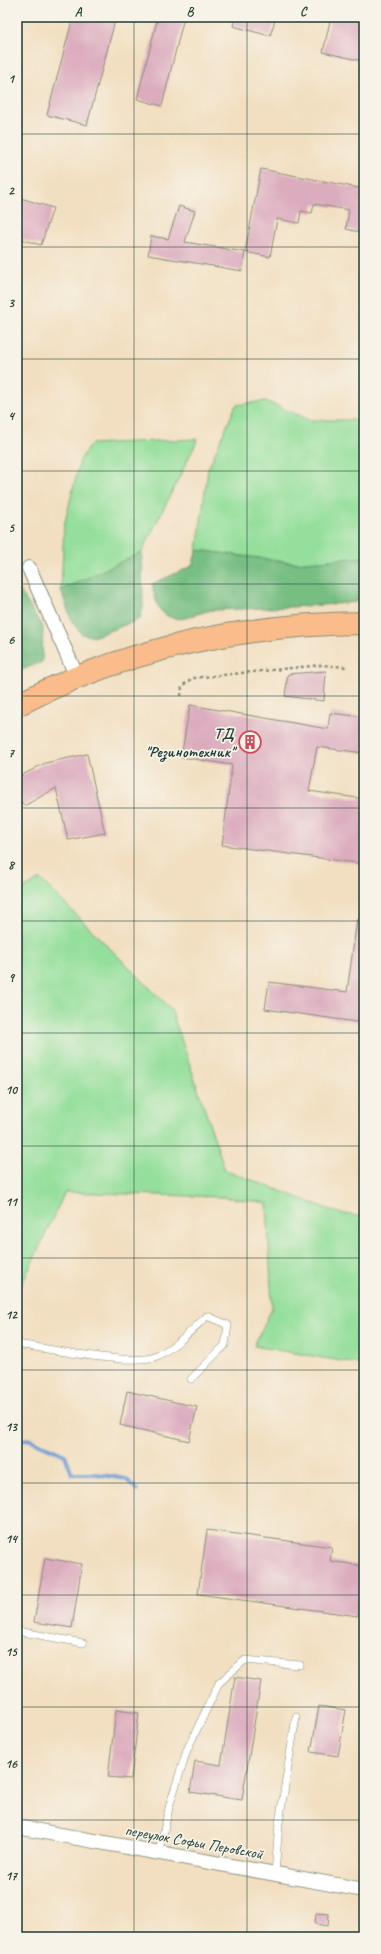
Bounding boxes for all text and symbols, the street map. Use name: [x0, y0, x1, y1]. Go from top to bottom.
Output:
text: A: [75, 4, 83, 20]
text: B: [187, 4, 195, 20]
text: C: [300, 4, 308, 20]
text: 1: [8, 71, 16, 87]
text: 2: [8, 183, 15, 199]
text: 3: [8, 295, 15, 311]
text: 4: [8, 408, 16, 424]
text: 5: [8, 520, 15, 536]
text: 6: [8, 632, 15, 648]
place label: ТД "Резинотехник": [145, 724, 238, 762]
building icon: ТД "Резинотехник": [237, 729, 263, 755]
text: 7: [8, 745, 15, 761]
text: 8: [8, 857, 16, 873]
text: 9: [8, 970, 15, 986]
text: 10: [5, 1082, 18, 1098]
text: 11: [5, 1194, 19, 1210]
text: 12: [5, 1307, 18, 1323]
text: 13: [5, 1419, 18, 1435]
text: 14: [5, 1531, 19, 1547]
text: 15: [5, 1644, 18, 1660]
text: 16: [5, 1756, 18, 1772]
street label: переулок Софьи Перовской: [123, 1820, 266, 1864]
text: 17: [5, 1868, 18, 1884]

